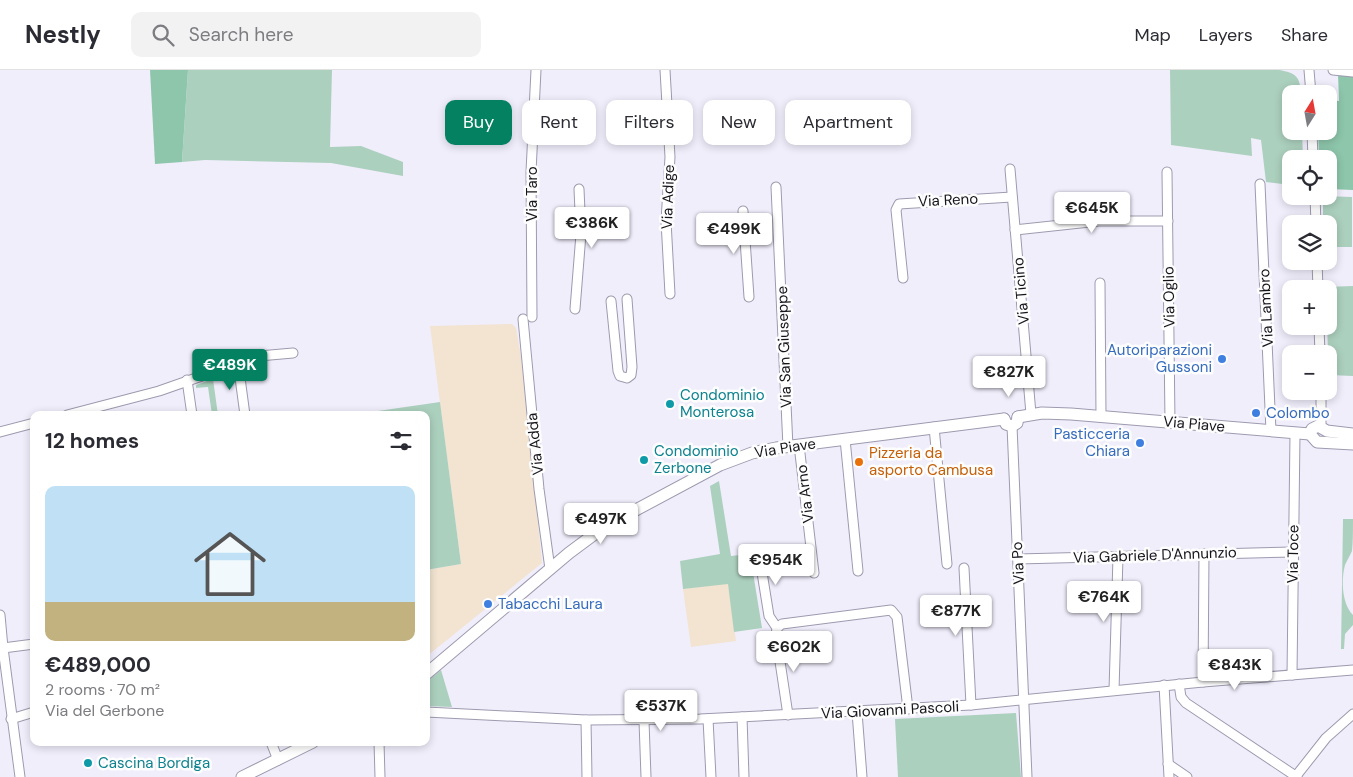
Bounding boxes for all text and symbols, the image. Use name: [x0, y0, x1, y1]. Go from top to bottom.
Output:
search box: [131, 12, 481, 57]
text: Nestly: [25, 19, 101, 50]
icon: search: [149, 21, 177, 49]
text: Search here: [189, 22, 294, 47]
text: Map: [1135, 23, 1171, 47]
text: Layers: [1199, 23, 1253, 47]
text: Share: [1281, 23, 1328, 47]
north arrow: [1282, 85, 1338, 140]
map controls: [1282, 85, 1337, 400]
chip: Buy: [445, 100, 512, 145]
chip: Rent: [522, 100, 596, 145]
chip: Filters: [606, 100, 693, 145]
chip: New: [703, 100, 775, 145]
chip: Apartment: [785, 100, 911, 145]
button: locate: [1282, 150, 1337, 205]
street label: Via Adige: [657, 164, 679, 230]
street label: Via Taro: [522, 166, 542, 222]
street label: Via Reno: [917, 188, 979, 212]
pin: €645K: [1057, 191, 1127, 234]
text: €645K: [1065, 197, 1119, 218]
pin: €386K: [557, 206, 627, 249]
text: €386K: [565, 212, 619, 233]
pin: €499K: [699, 212, 769, 255]
button: layers: [1282, 215, 1337, 270]
text: €499K: [707, 218, 761, 239]
street label: Via Ticino: [1008, 256, 1034, 325]
street label: Via Oglio: [1158, 266, 1180, 328]
street label: Via Lambro: [1254, 268, 1278, 348]
button: +: [1282, 280, 1337, 335]
street label: Via San Giuseppe: [772, 286, 796, 408]
place label: Autoriparazioni Gussoni: [1107, 340, 1212, 377]
button: −: [1282, 345, 1337, 400]
pin: €489K: [195, 348, 265, 391]
marker: Autoriparazioni Gussoni: [1216, 353, 1228, 365]
text: €489K: [203, 354, 257, 375]
pin: €827K: [974, 356, 1044, 398]
text: €827K: [984, 361, 1034, 382]
place label: Condominio Monterosa: [680, 385, 765, 422]
marker: Condominio Monterosa: [664, 398, 676, 410]
place label: Colombo: [1266, 403, 1330, 423]
marker: Colombo: [1250, 407, 1262, 419]
street label: Via Piave: [1162, 411, 1226, 437]
street label: Via Adda: [522, 412, 548, 476]
place label: Pasticceria Chiara: [1054, 424, 1130, 461]
text: 12 homes: [45, 427, 139, 455]
icon: filters: [387, 427, 415, 455]
street label: Via Piave: [753, 433, 817, 463]
marker: Pasticceria Chiara: [1134, 437, 1146, 449]
place label: Condominio Zerbone: [654, 441, 739, 478]
place label: Pizzeria da asporto Cambusa: [869, 443, 993, 480]
marker: Condominio Zerbone: [638, 454, 650, 466]
marker: Pizzeria da asporto Cambusa: [853, 456, 865, 468]
street label: Via Arno: [791, 464, 819, 524]
pin: €497K: [566, 502, 636, 545]
text: €497K: [575, 508, 627, 529]
icon: home: [185, 519, 275, 609]
street label: Via Toce: [1282, 524, 1304, 584]
street label: Via Po: [1007, 541, 1029, 585]
street label: Via Gabriele D'Annunzio: [1073, 542, 1237, 568]
pin: €954K: [741, 544, 811, 586]
text: €954K: [749, 549, 803, 570]
pin: €764K: [1069, 580, 1139, 623]
text: €764K: [1078, 586, 1130, 607]
place label: Tabacchi Laura: [498, 594, 603, 614]
pin: €877K: [921, 594, 991, 637]
marker: Tabacchi Laura: [482, 598, 494, 610]
text: €877K: [931, 600, 981, 621]
pin: €602K: [759, 630, 829, 673]
text: €602K: [767, 636, 821, 657]
pin: €843K: [1200, 648, 1270, 691]
text: €489,000: [45, 651, 151, 679]
text: €843K: [1208, 654, 1262, 675]
text: 2 rooms · 70 m²: [45, 679, 160, 700]
pin: €537K: [626, 690, 696, 732]
text: €537K: [635, 695, 687, 716]
street label: Via Giovanni Pascoli: [820, 696, 960, 724]
text: Via del Gerbone: [45, 700, 164, 721]
place label: Cascina Bordiga: [98, 753, 210, 773]
marker: Cascina Bordiga: [82, 757, 94, 769]

